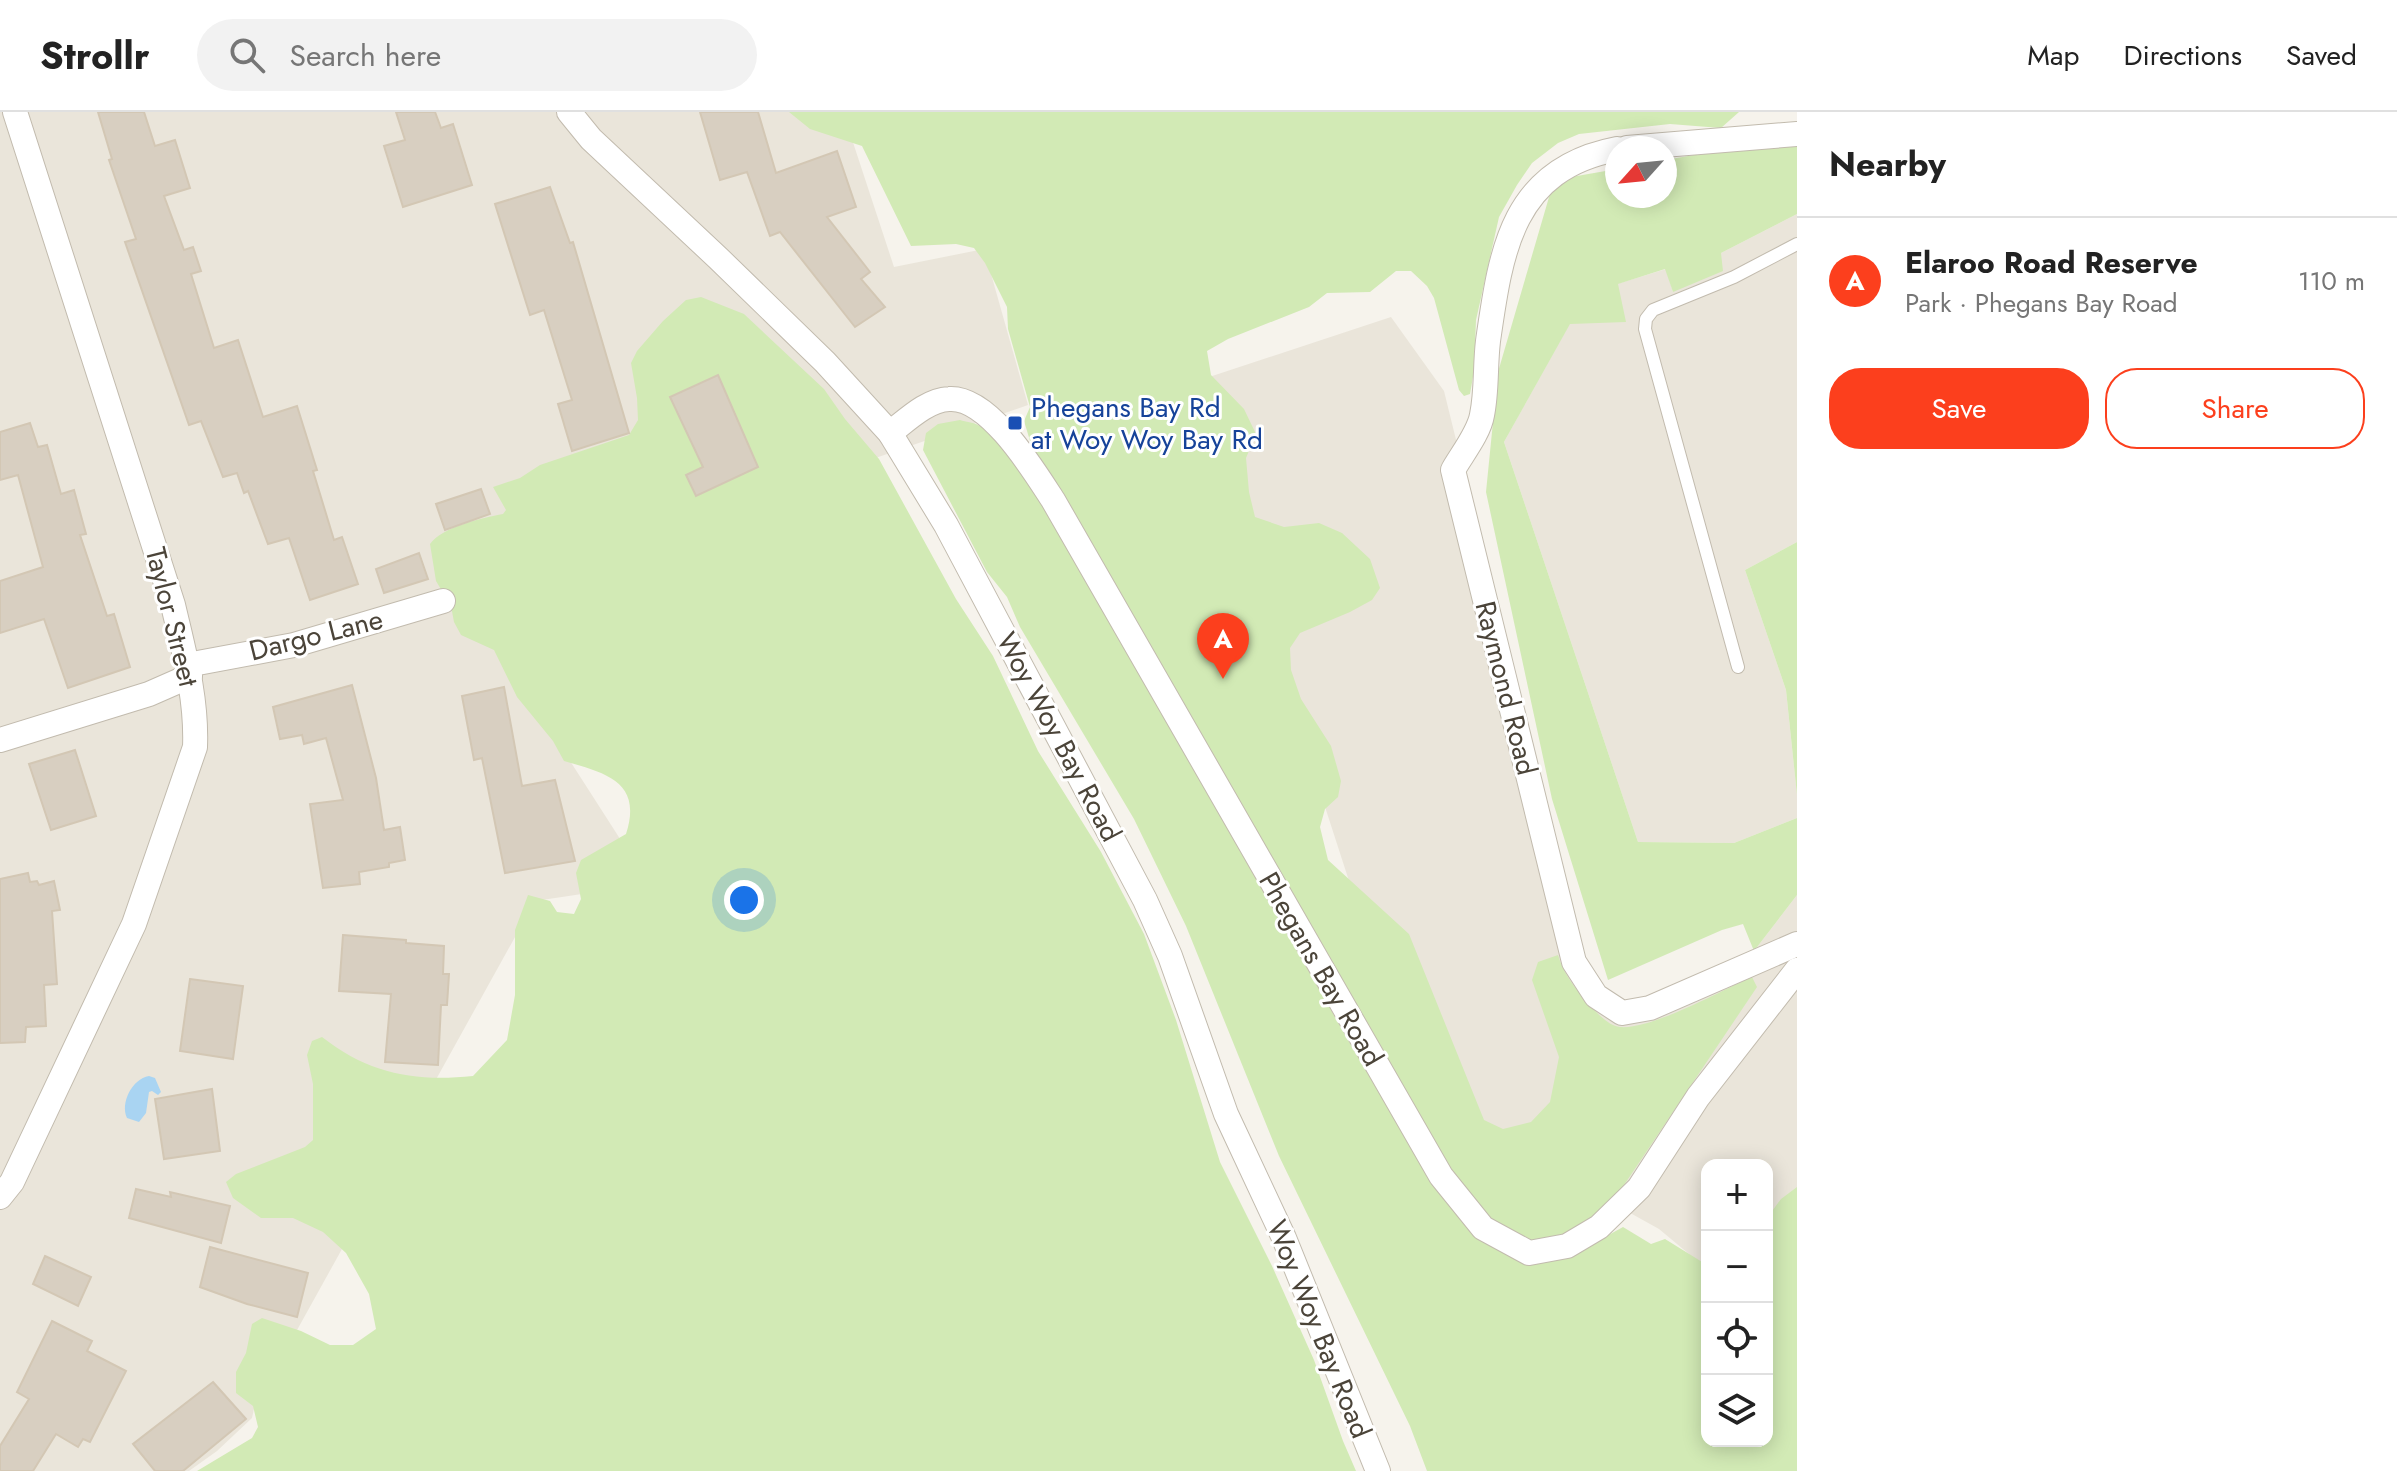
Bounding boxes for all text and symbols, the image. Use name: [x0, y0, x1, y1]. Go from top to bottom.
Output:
search box: [197, 19, 757, 91]
text: Strollr: [40, 28, 149, 83]
icon: search: [225, 33, 269, 77]
text: Search here: [289, 34, 441, 77]
text: Map: [2027, 35, 2079, 76]
text: Directions: [2123, 35, 2242, 76]
text: Saved: [2286, 35, 2357, 76]
north arrow: [1605, 136, 1677, 208]
text: Nearby: [1829, 140, 1946, 189]
text: Elaroo Road Reserve: [1905, 241, 2198, 284]
text: A: [1845, 262, 1865, 300]
text: 110 m: [2298, 262, 2365, 300]
text: Park · Phegans Bay Road: [1905, 284, 2177, 322]
button: Save: [1829, 368, 2089, 449]
button: Share: [2105, 368, 2365, 449]
place label: Phegans Bay Rd at Woy Woy Bay Rd: [1031, 387, 1263, 460]
marker: Phegans Bay Rd at Woy Woy Bay Rd: [1006, 414, 1024, 432]
street label: Taylor Street: [135, 543, 209, 691]
street label: Raymond Road: [1465, 597, 1547, 779]
street label: Dargo Lane: [245, 599, 387, 671]
pin: A: [1197, 613, 1249, 679]
street label: Woy Woy Bay Road: [986, 625, 1132, 849]
street label: Phegans Bay Road: [1249, 864, 1393, 1074]
your location: [724, 880, 764, 920]
map controls: [1701, 1159, 1773, 1447]
button: +: [1701, 1159, 1773, 1231]
street label: Woy Woy Bay Road: [1256, 1214, 1382, 1444]
button: −: [1701, 1231, 1773, 1303]
button: locate: [1701, 1303, 1773, 1375]
button: layers: [1701, 1375, 1773, 1447]

